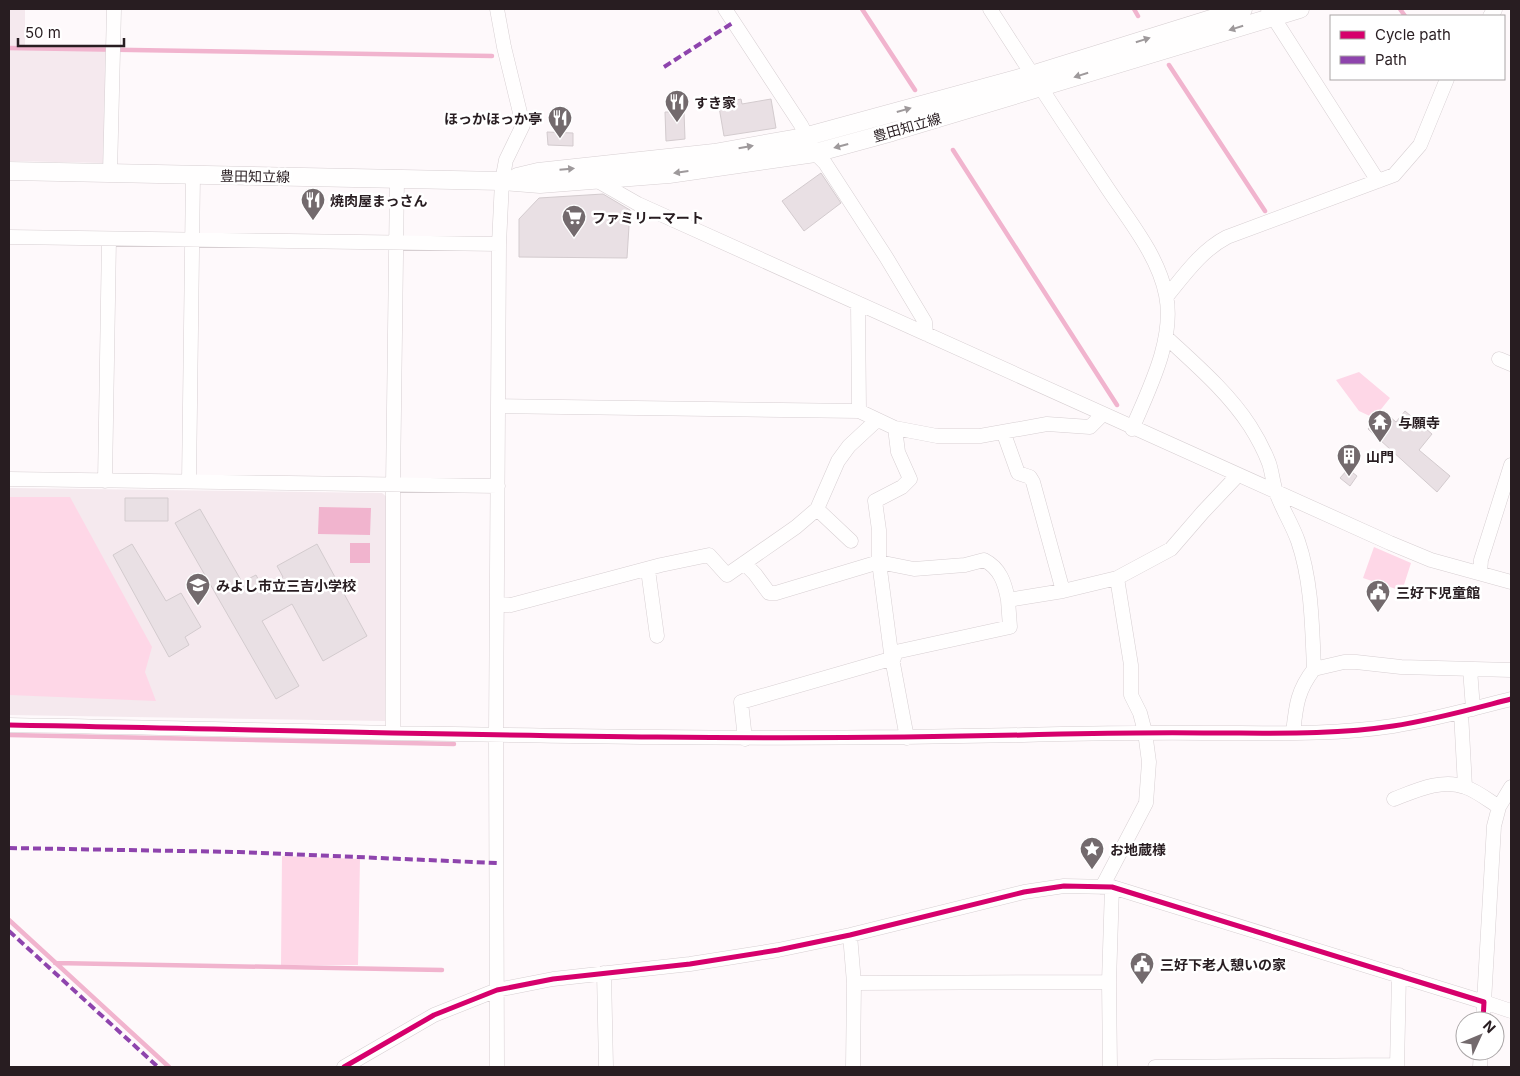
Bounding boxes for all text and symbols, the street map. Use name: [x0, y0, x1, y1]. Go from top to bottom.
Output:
scale bar: [18, 15, 124, 47]
legend: [1330, 15, 1505, 80]
text: 50 m: [25, 23, 61, 42]
one-way arrow: [1229, 24, 1244, 32]
text: Cycle path: [1375, 25, 1451, 44]
one-way arrow: [1136, 35, 1151, 43]
text: Path: [1375, 50, 1407, 69]
one-way arrow: [1073, 71, 1088, 79]
restaurant icon: すき家: [664, 89, 690, 123]
place label: すき家: [694, 94, 736, 111]
restaurant icon: ほっかほっか亭: [547, 105, 573, 139]
one-way arrow: [896, 106, 911, 114]
street label: 豊田知立線: [871, 109, 943, 145]
place label: ほっかほっか亭: [444, 110, 542, 127]
one-way arrow: [834, 142, 849, 150]
one-way arrow: [738, 143, 754, 151]
one-way arrow: [559, 165, 575, 173]
street label: 豊田知立線: [220, 167, 290, 185]
one-way arrow: [673, 168, 689, 176]
restaurant icon: 焼肉屋まっさん: [300, 187, 326, 221]
place label: 焼肉屋まっさん: [330, 192, 427, 209]
supermarket icon: ファミリーマート: [561, 204, 587, 238]
place label: ファミリーマート: [592, 209, 704, 226]
temple icon: 与願寺: [1367, 409, 1393, 443]
place label: 与願寺: [1398, 414, 1440, 431]
building icon: 山門: [1336, 443, 1362, 477]
place label: 山門: [1366, 448, 1394, 465]
school or university icon: みよし市立三吉小学校: [185, 572, 211, 606]
place label: みよし市立三吉小学校: [216, 577, 356, 594]
public building icon: 三好下児童館: [1365, 579, 1391, 613]
place label: 三好下児童館: [1396, 584, 1480, 601]
place icon: お地蔵様: [1079, 836, 1105, 870]
place label: お地蔵様: [1110, 841, 1166, 858]
public building icon: 三好下老人憩いの家: [1129, 951, 1155, 985]
place label: 三好下老人憩いの家: [1160, 956, 1286, 973]
north arrow: [1455, 1011, 1505, 1061]
text: N: [1480, 1017, 1500, 1036]

